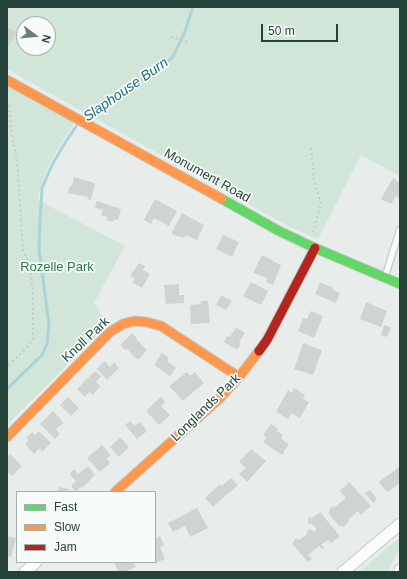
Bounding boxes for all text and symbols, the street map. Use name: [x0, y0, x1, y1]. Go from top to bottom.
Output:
north arrow: [16, 16, 56, 56]
scale bar: [263, 16, 340, 42]
text: 50 m: [268, 24, 295, 38]
text: N: [40, 34, 53, 45]
water label: Slaphouse Burn: [80, 55, 172, 125]
street label: Monument Road: [161, 146, 253, 206]
park label: Rozelle Park: [20, 259, 94, 275]
street label: Knoll Park: [59, 314, 113, 366]
street label: Longlands Park: [168, 371, 244, 445]
legend: [16, 491, 156, 563]
text: Fast: [54, 500, 77, 514]
text: Slow: [54, 520, 80, 534]
text: Jam: [54, 540, 77, 554]

